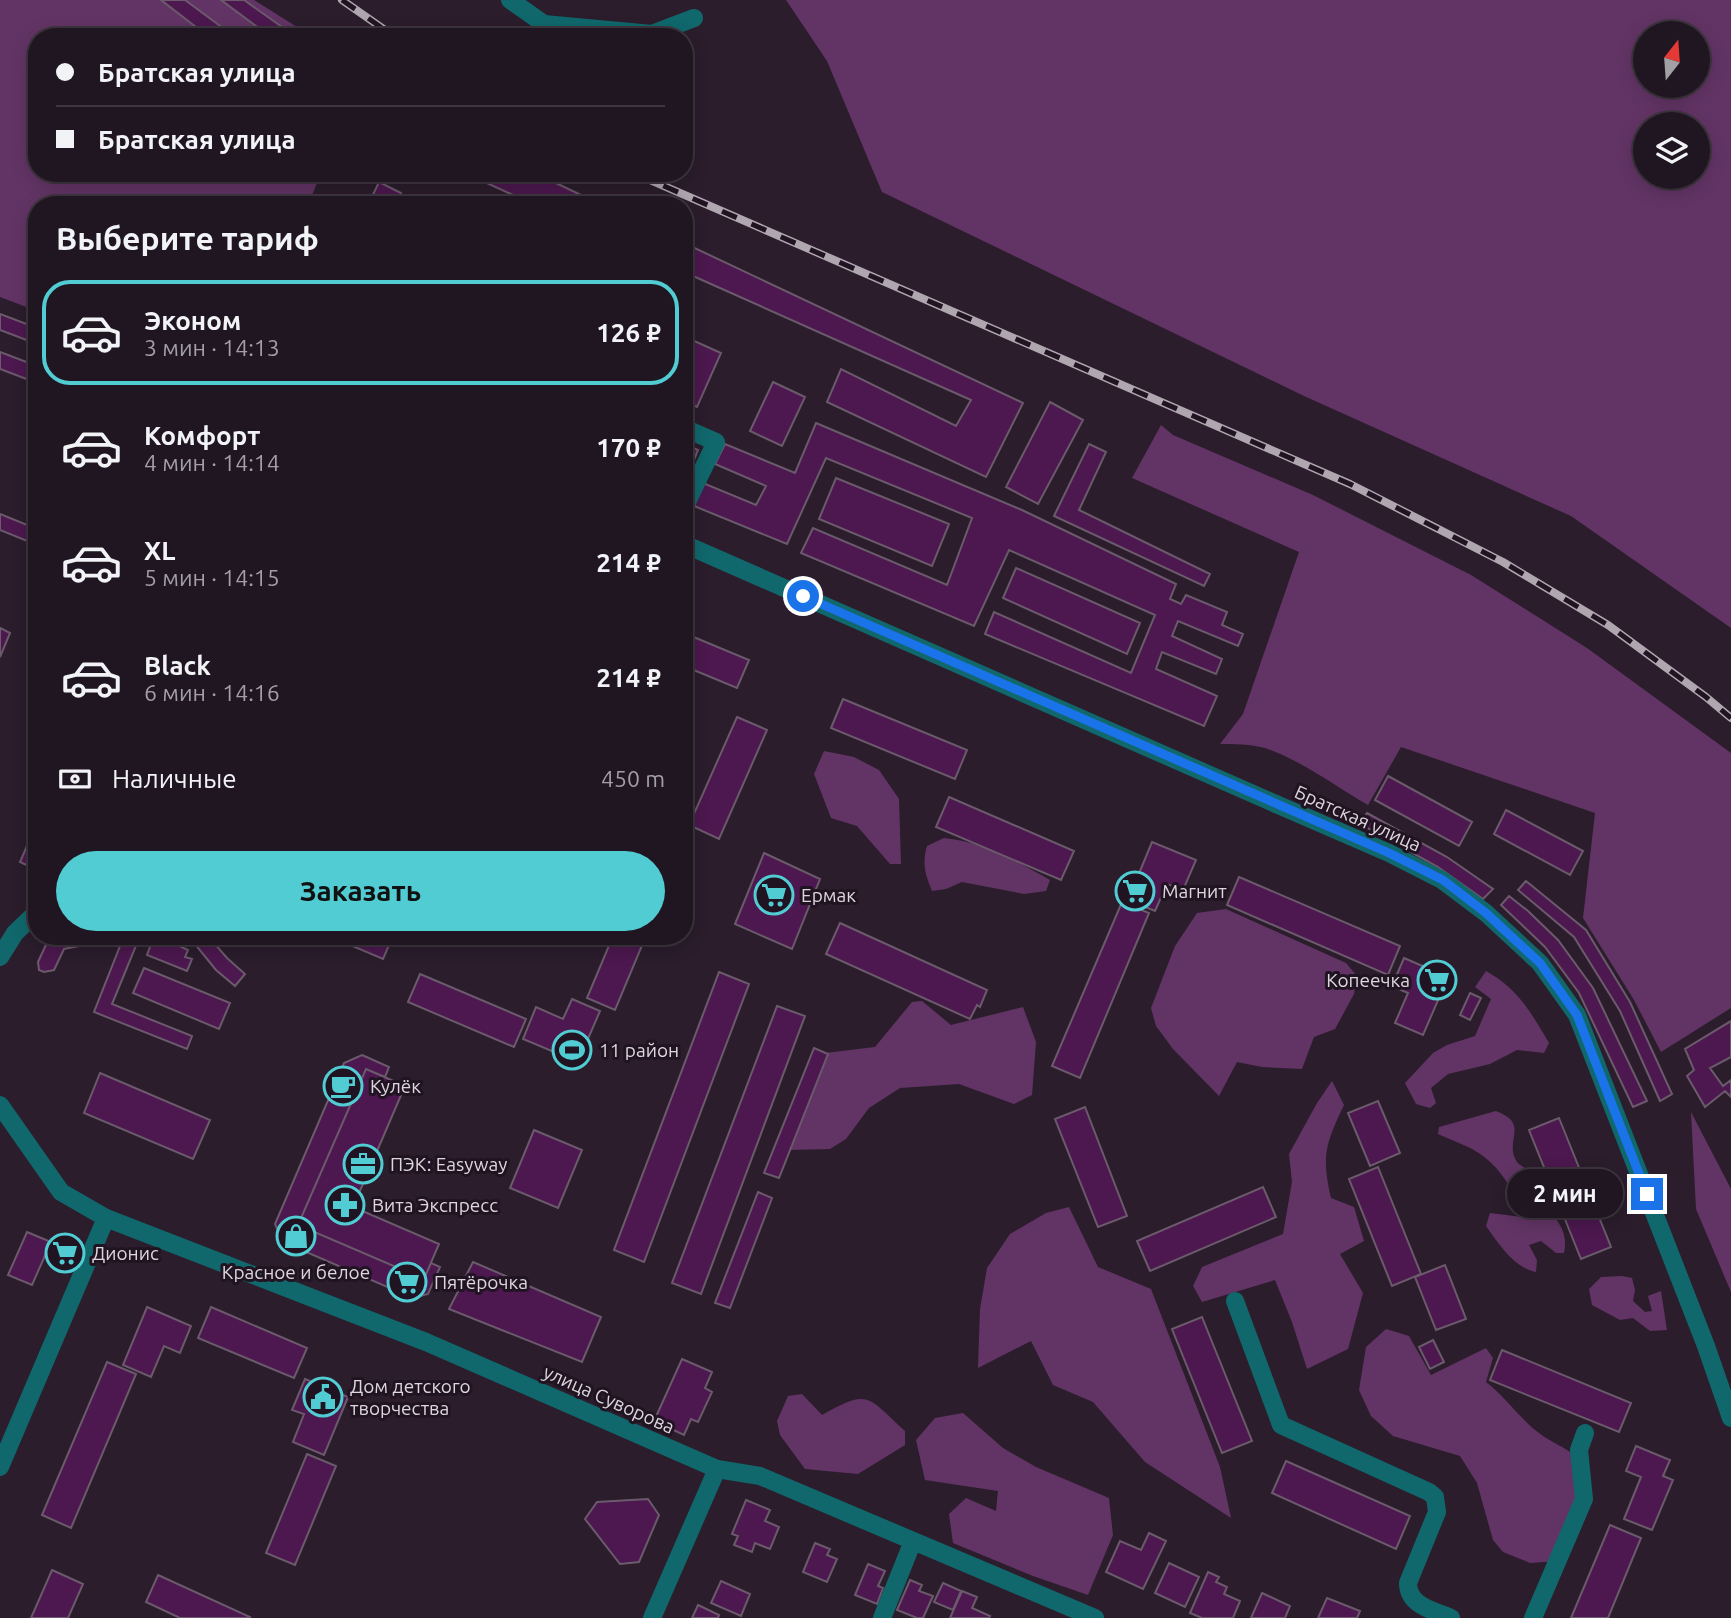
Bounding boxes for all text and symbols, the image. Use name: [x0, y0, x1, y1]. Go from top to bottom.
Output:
north arrow: [1633, 21, 1710, 98]
map controls: [1633, 21, 1710, 189]
text: Братская улица: [98, 58, 296, 87]
button: layers: [1633, 112, 1710, 189]
text: Братская улица: [98, 125, 296, 154]
text: Выберите тариф: [56, 220, 319, 256]
icon: car: [60, 301, 123, 364]
text: Эконом: [144, 306, 241, 335]
text: 126 ₽: [596, 318, 661, 347]
text: 3 мин · 14:13: [144, 335, 280, 360]
icon: car: [60, 416, 123, 479]
text: Комфорт: [144, 421, 260, 450]
text: 170 ₽: [596, 433, 661, 462]
text: 4 мин · 14:14: [144, 450, 280, 475]
icon: car: [60, 531, 123, 594]
text: XL: [144, 536, 175, 565]
text: 214 ₽: [596, 548, 661, 577]
text: 5 мин · 14:15: [144, 565, 280, 590]
route start: [787, 580, 819, 612]
icon: car: [60, 646, 123, 709]
text: Black: [144, 651, 211, 680]
text: 214 ₽: [596, 663, 661, 692]
text: 6 мин · 14:16: [144, 680, 280, 705]
icon: cash: [56, 760, 94, 798]
text: Наличные: [112, 764, 237, 793]
text: 450 m: [601, 766, 665, 791]
street label: Братская улица: [1291, 780, 1425, 856]
button: Заказать: [56, 851, 665, 931]
supermarket icon: Магнит: [1114, 870, 1156, 912]
supermarket icon: Ермак: [753, 874, 795, 916]
place label: Магнит: [1162, 880, 1227, 902]
place label: Ермак: [801, 884, 856, 906]
supermarket icon: Копеечка: [1416, 959, 1458, 1001]
place label: Копеечка: [1326, 969, 1410, 991]
sports icon: 11 район: [551, 1029, 593, 1071]
place label: 11 район: [599, 1039, 679, 1061]
cafe icon: Кулёк: [322, 1065, 364, 1107]
place label: Кулёк: [370, 1075, 421, 1097]
office icon: ПЭК: Easyway: [342, 1143, 384, 1185]
place label: ПЭК: Easyway: [390, 1153, 507, 1175]
callout: 2 мин: [1507, 1170, 1622, 1218]
route end: [1631, 1178, 1663, 1210]
text: 2 мин: [1533, 1181, 1597, 1206]
pharmacy icon: Вита Экспресс: [324, 1184, 366, 1226]
place label: Вита Экспресс: [372, 1194, 498, 1216]
shop icon: Красное и белое: [275, 1215, 317, 1257]
supermarket icon: Дионис: [44, 1232, 86, 1274]
place label: Дионис: [92, 1242, 159, 1264]
place label: Красное и белое: [222, 1261, 370, 1283]
supermarket icon: Пятёрочка: [386, 1261, 428, 1303]
place label: Пятёрочка: [434, 1271, 528, 1293]
street label: улица Суворова: [540, 1360, 678, 1438]
place label: Дом детского творчества: [350, 1375, 471, 1419]
public building icon: Дом детского творчества: [302, 1376, 344, 1418]

